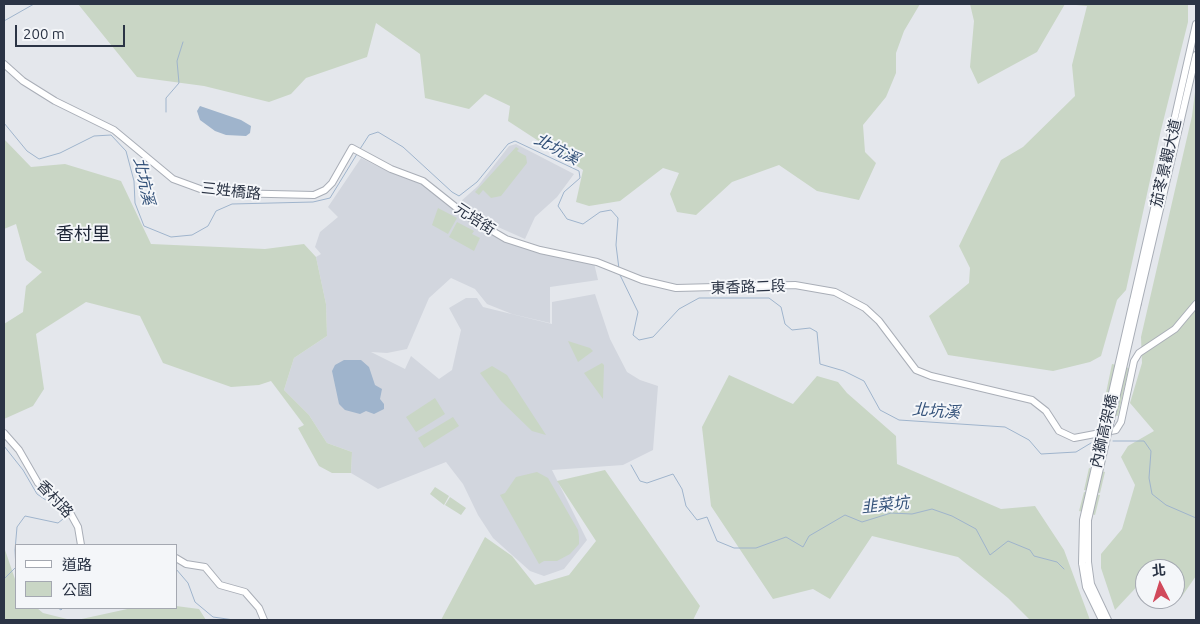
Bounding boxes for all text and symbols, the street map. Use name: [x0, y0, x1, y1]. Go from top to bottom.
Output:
scale bar: [18, 15, 128, 47]
text: 200 m: [23, 25, 65, 42]
street label: 茄苳景觀大道: [1147, 117, 1185, 209]
water label: 北坑溪: [531, 129, 583, 169]
water label: 北坑溪: [130, 156, 158, 206]
street label: 三姓橋路: [200, 179, 262, 203]
street label: 元培街: [451, 199, 499, 239]
district label: 香村里: [56, 223, 110, 245]
street label: 東香路二段: [710, 277, 786, 297]
street label: 內獅高架橋: [1087, 392, 1121, 470]
water label: 北坑溪: [911, 400, 961, 422]
street label: 香村路: [33, 476, 77, 522]
water label: 韭菜坑: [860, 493, 910, 517]
legend: [15, 544, 178, 609]
text: 道路: [62, 556, 92, 573]
north arrow: [1135, 559, 1185, 609]
text: 北: [1151, 561, 1166, 579]
text: 公園: [62, 581, 92, 598]

